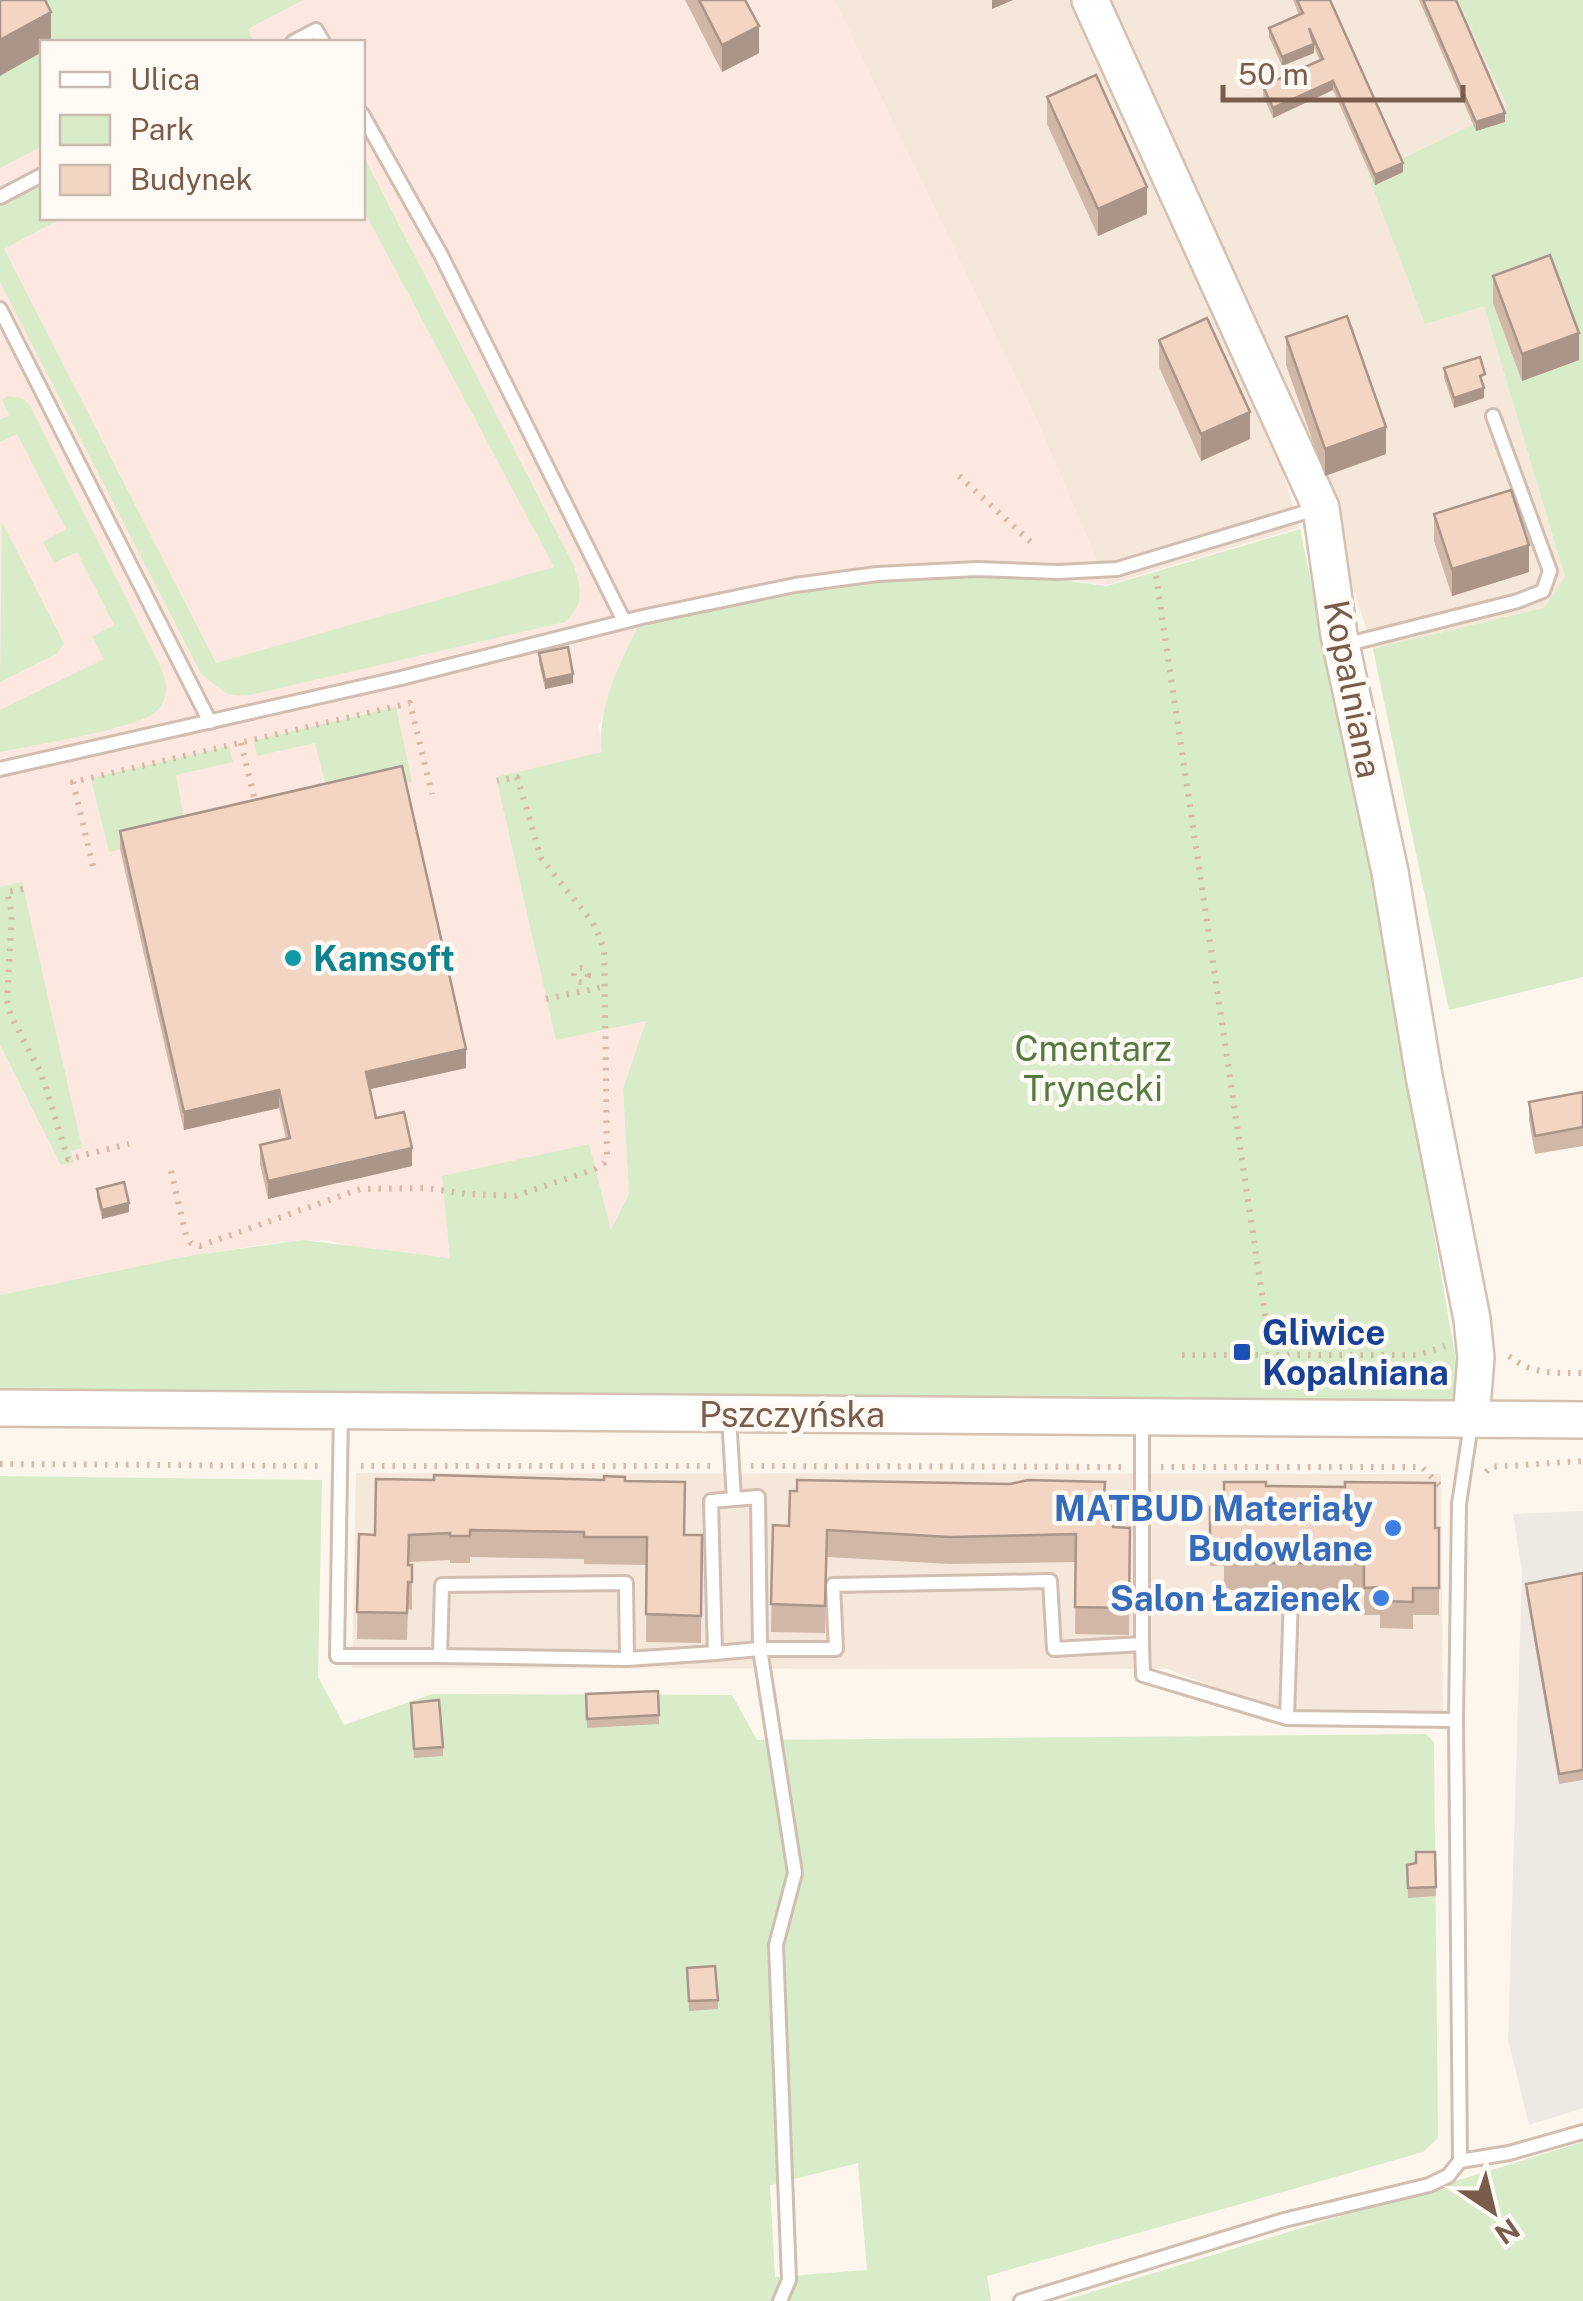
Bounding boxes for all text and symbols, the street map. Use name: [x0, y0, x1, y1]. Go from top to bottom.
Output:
legend: [40, 40, 365, 220]
scale bar: [1223, 40, 1463, 102]
text: 50 m: [1238, 56, 1309, 92]
text: Ulica: [130, 61, 200, 97]
text: Park: [130, 111, 194, 147]
text: Budynek: [130, 161, 253, 197]
street label: Kopalniana: [1316, 596, 1390, 782]
place label: Kamsoft: [313, 938, 455, 979]
marker: Kamsoft: [282, 947, 304, 969]
park label: Cmentarz Trynecki: [1014, 1028, 1172, 1109]
place label: Gliwice Kopalniana: [1262, 1312, 1449, 1393]
marker: Gliwice Kopalniana: [1231, 1341, 1253, 1363]
street label: Pszczyńska: [699, 1394, 885, 1435]
place label: MATBUD Materiały Budowlane: [1054, 1488, 1373, 1569]
marker: MATBUD Materiały Budowlane: [1382, 1517, 1404, 1539]
place label: Salon Łazienek: [1110, 1578, 1361, 1619]
marker: Salon Łazienek: [1370, 1587, 1392, 1609]
north arrow: [1443, 2161, 1543, 2261]
text: N: [1489, 2212, 1526, 2252]

